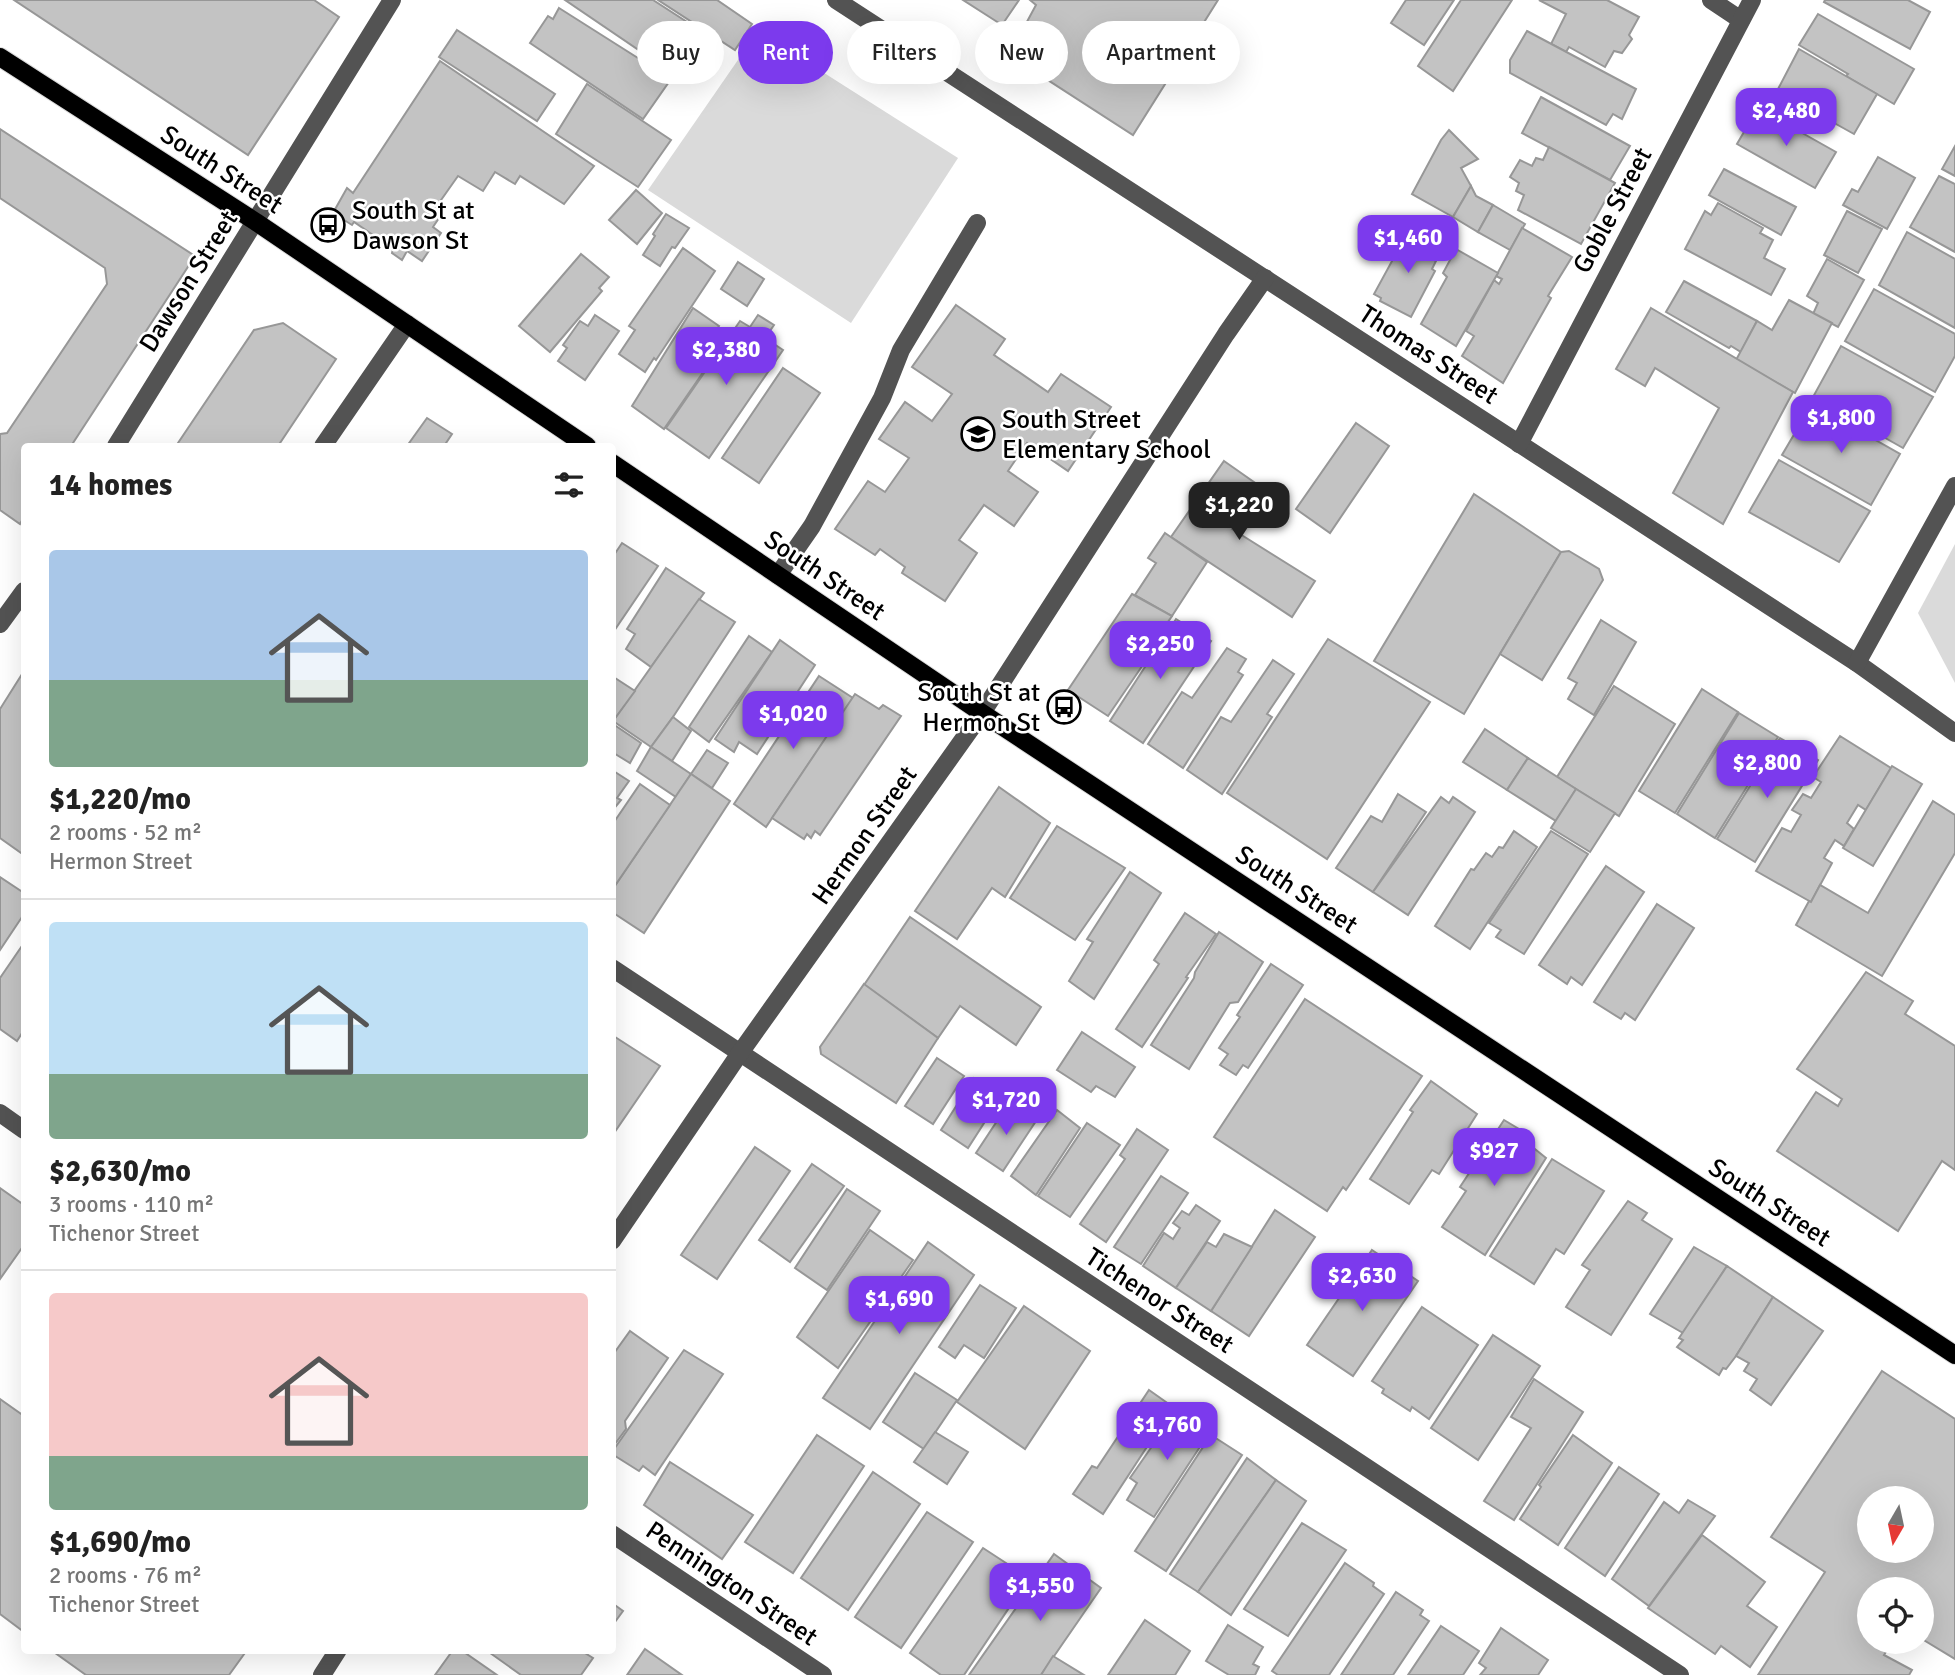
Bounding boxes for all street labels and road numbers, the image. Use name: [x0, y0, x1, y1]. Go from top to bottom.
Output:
street label: South Street: [154, 119, 288, 221]
street label: Goble Street: [1566, 142, 1659, 279]
street label: Dawson Street: [133, 205, 245, 358]
street label: Thomas Street: [1353, 298, 1504, 412]
street label: South Street: [758, 524, 891, 628]
street label: Hermon Street: [805, 760, 924, 911]
street label: South Street: [1229, 839, 1363, 941]
street label: South Street: [1702, 1152, 1836, 1254]
street label: Tichenor Street: [1079, 1241, 1239, 1361]
street label: Pennington Street: [639, 1515, 823, 1653]

